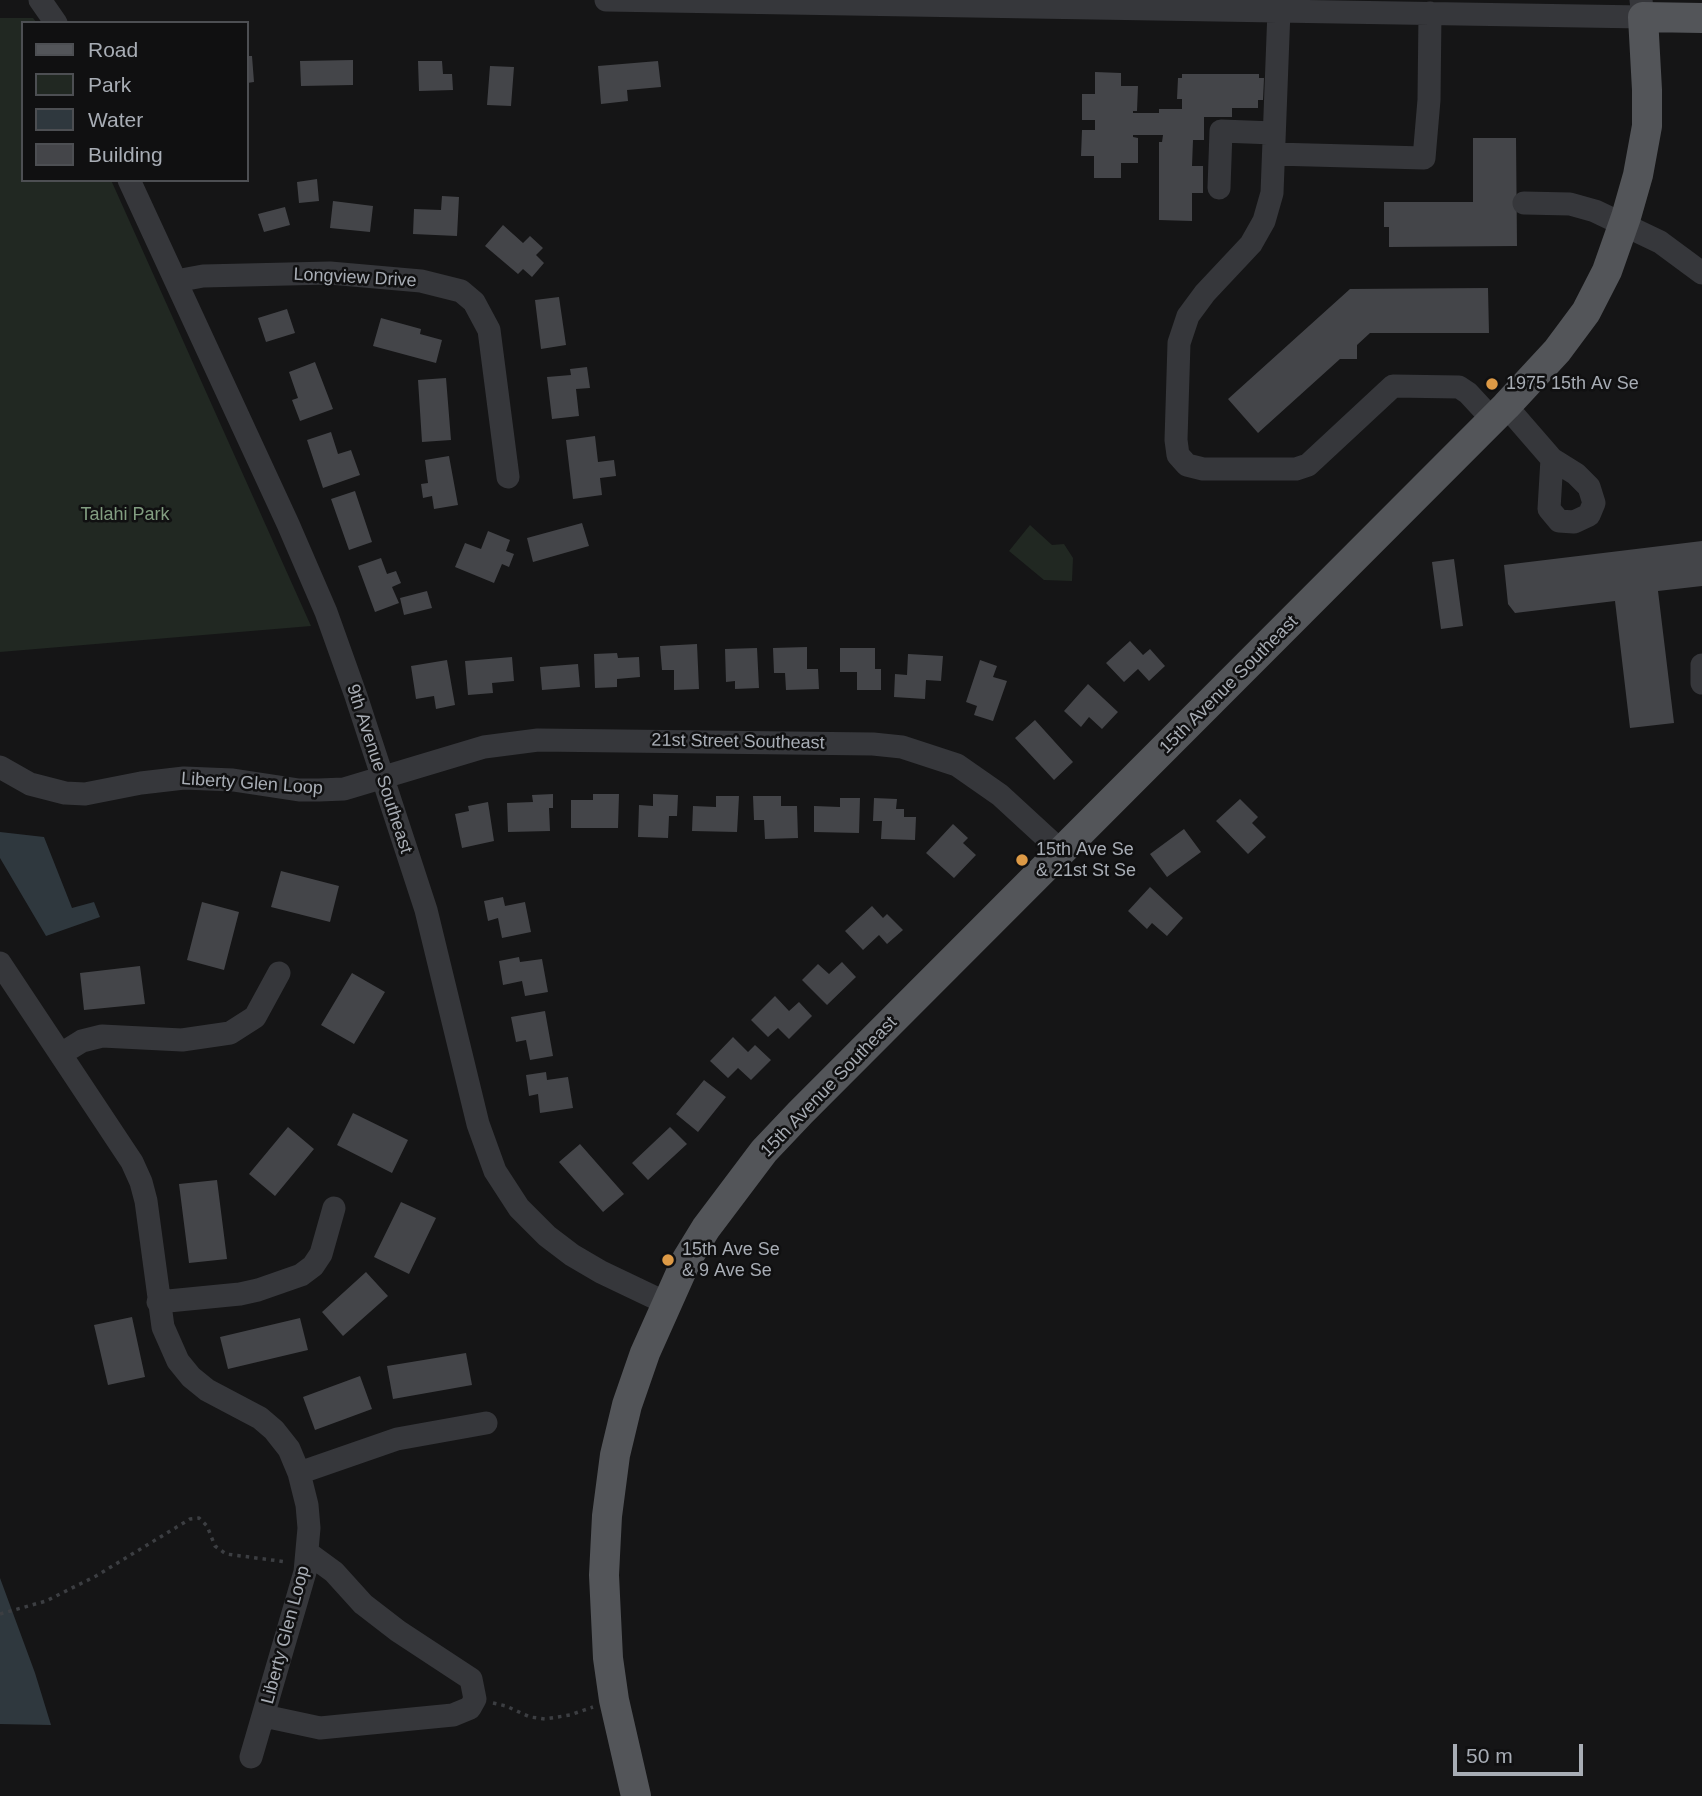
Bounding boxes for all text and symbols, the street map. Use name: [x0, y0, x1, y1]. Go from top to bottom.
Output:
legend: [21, 21, 248, 182]
text: Road: [88, 38, 138, 61]
text: Park: [88, 73, 131, 96]
text: Water: [88, 108, 143, 131]
text: Building: [88, 143, 163, 166]
street label: Longview Drive: [293, 264, 417, 292]
place label: 1975 15th Av Se: [1506, 373, 1639, 395]
marker: 1975 15th Av Se: [1484, 376, 1500, 392]
park label: Talahi Park: [80, 504, 170, 526]
street label: 15th Avenue Southeast: [1155, 611, 1303, 759]
street label: 9th Avenue Southeast: [341, 682, 417, 856]
street label: 21st Street Southeast: [651, 730, 825, 754]
street label: Liberty Glen Loop: [180, 768, 324, 800]
place label: 15th Ave Se & 21st St Se: [1036, 839, 1136, 882]
marker: 15th Ave Se & 21st St Se: [1014, 852, 1030, 868]
street label: 15th Avenue Southeast: [756, 1012, 902, 1162]
place label: 15th Ave Se & 9 Ave Se: [682, 1239, 780, 1282]
marker: 15th Ave Se & 9 Ave Se: [660, 1252, 676, 1268]
street label: Liberty Glen Loop: [257, 1564, 315, 1706]
scale bar: [1457, 1730, 1586, 1774]
text: 50 m: [1466, 1744, 1513, 1767]

